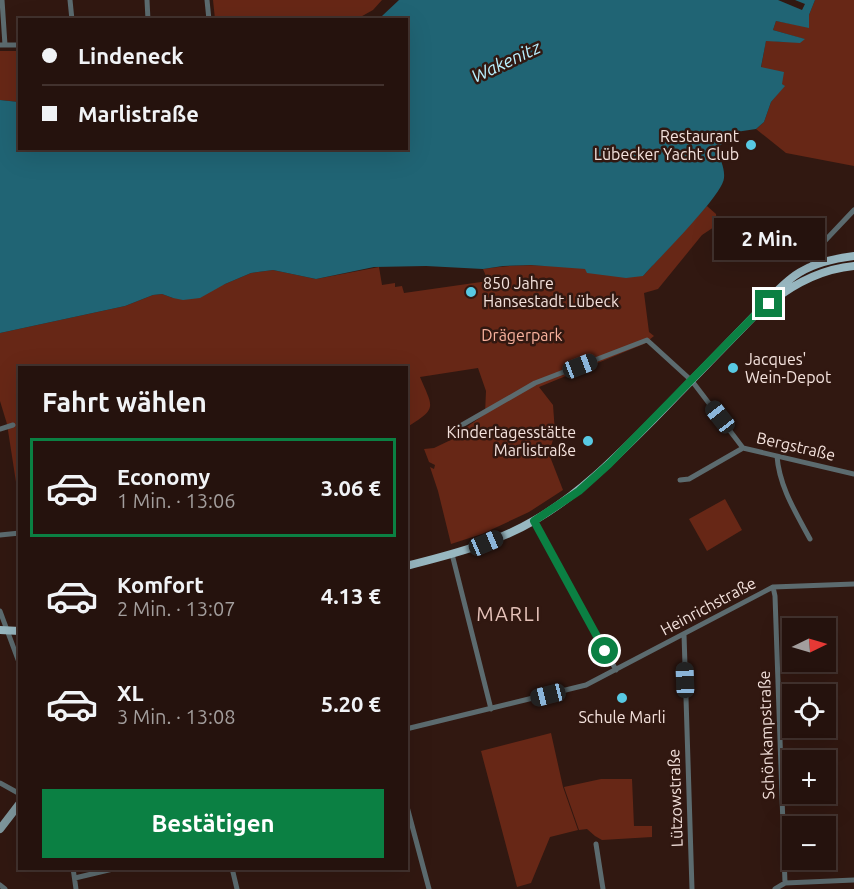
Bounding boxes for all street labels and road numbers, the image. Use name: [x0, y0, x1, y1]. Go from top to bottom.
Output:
street label: Bergstraße: [755, 428, 837, 464]
street label: Heinrichstraße: [657, 573, 759, 639]
street label: Schönkampstraße: [755, 670, 777, 800]
street label: Lützowstraße: [664, 748, 686, 848]

